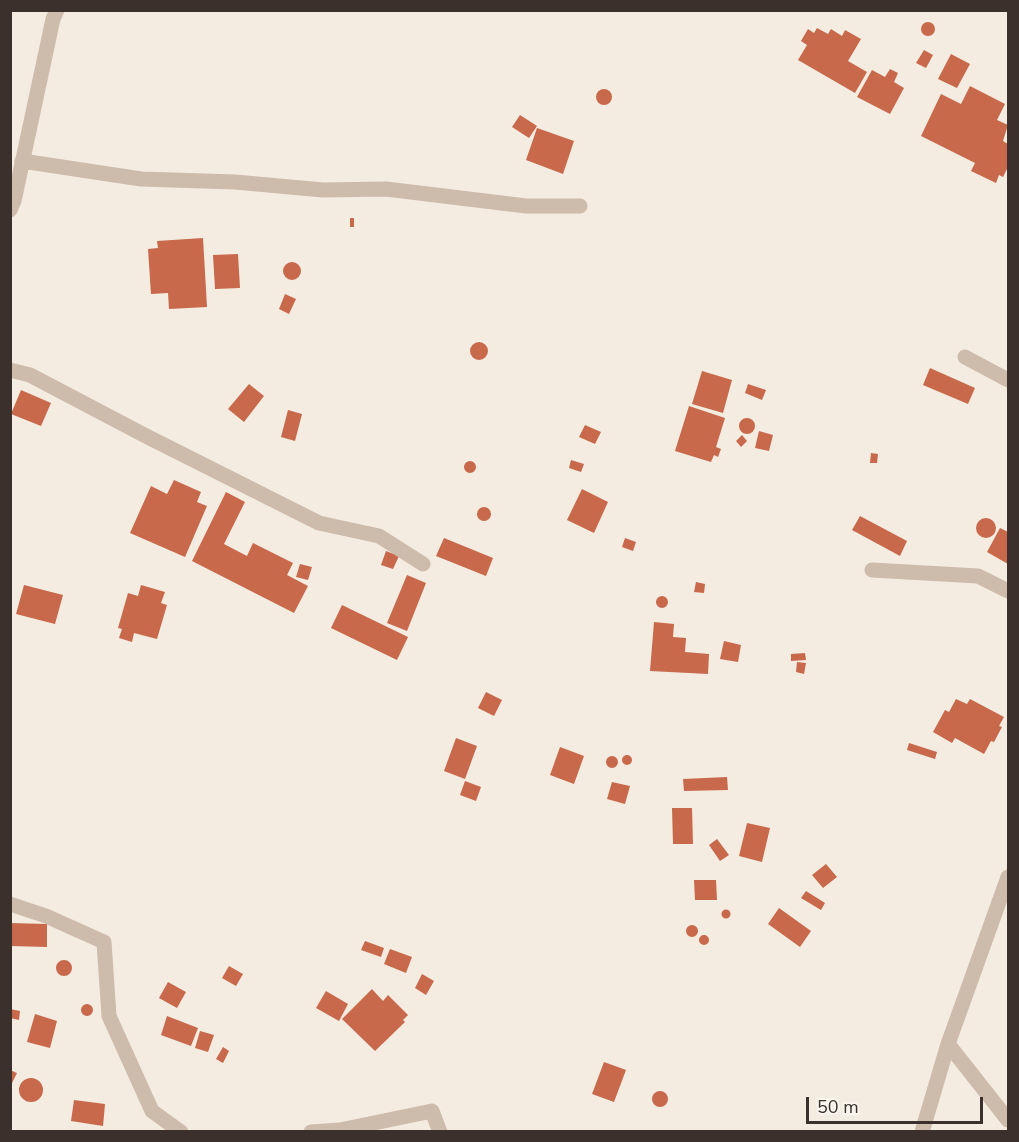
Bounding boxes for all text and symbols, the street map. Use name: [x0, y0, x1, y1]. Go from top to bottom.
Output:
scale bar: [809, 1085, 986, 1123]
text: 50 m: [817, 1095, 859, 1119]

